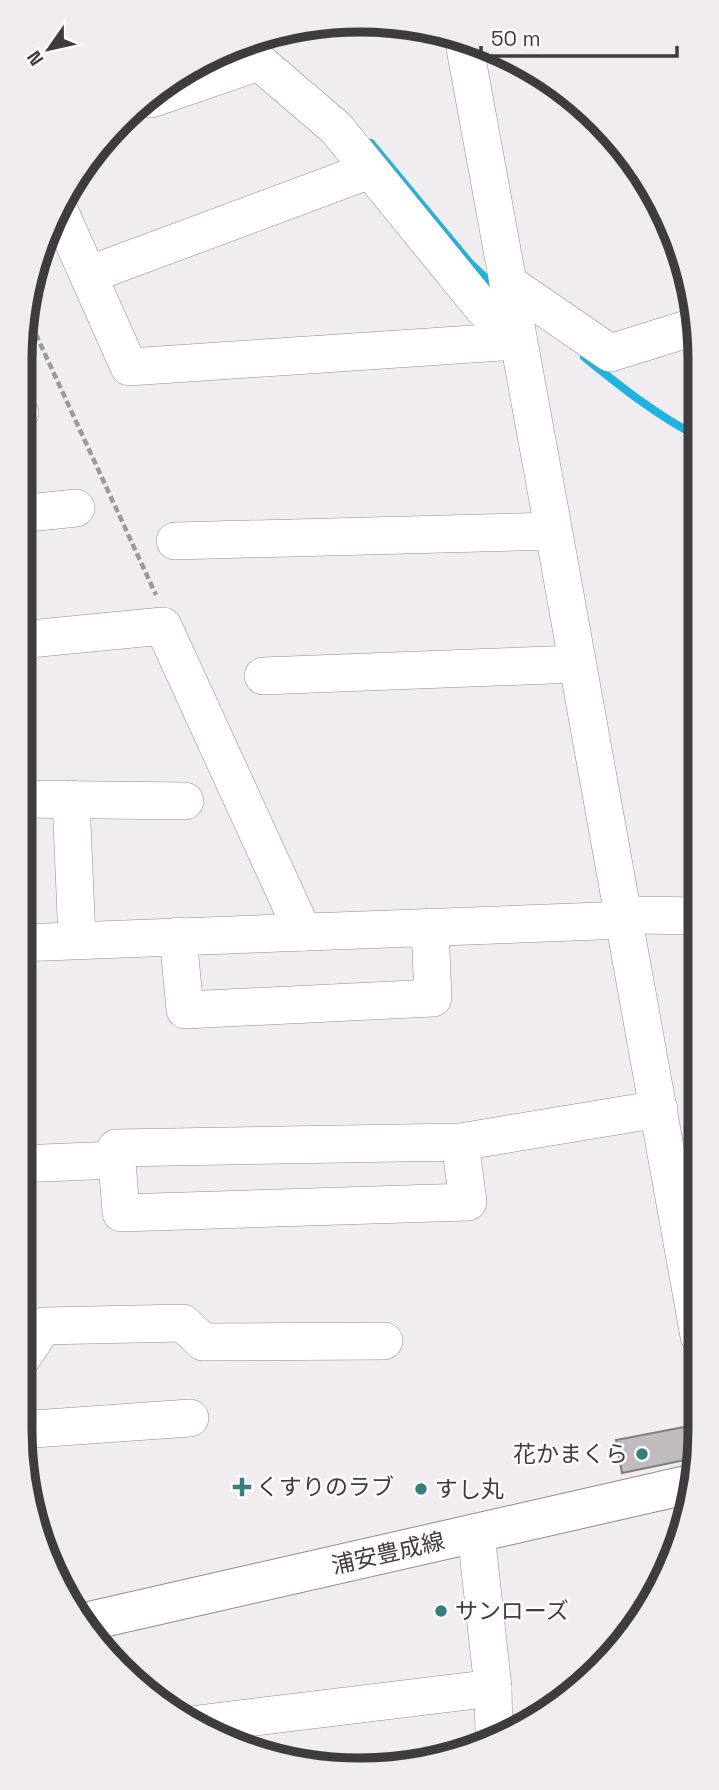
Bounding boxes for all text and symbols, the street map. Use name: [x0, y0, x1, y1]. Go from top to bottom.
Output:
north arrow: [14, 14, 84, 84]
scale bar: [481, 14, 677, 58]
text: 50 m: [491, 25, 541, 52]
text: N: [21, 46, 49, 70]
place label: 花かまくら: [513, 1439, 628, 1469]
marker: 花かまくら: [634, 1446, 650, 1462]
place label: くすりのラブ: [256, 1472, 394, 1502]
place label: すし丸: [435, 1474, 504, 1504]
marker: くすりのラブ: [234, 1479, 250, 1495]
marker: すし丸: [413, 1481, 429, 1497]
street label: 浦安豊成線: [329, 1525, 447, 1581]
place label: サンローズ: [455, 1596, 569, 1626]
marker: サンローズ: [433, 1603, 449, 1619]

